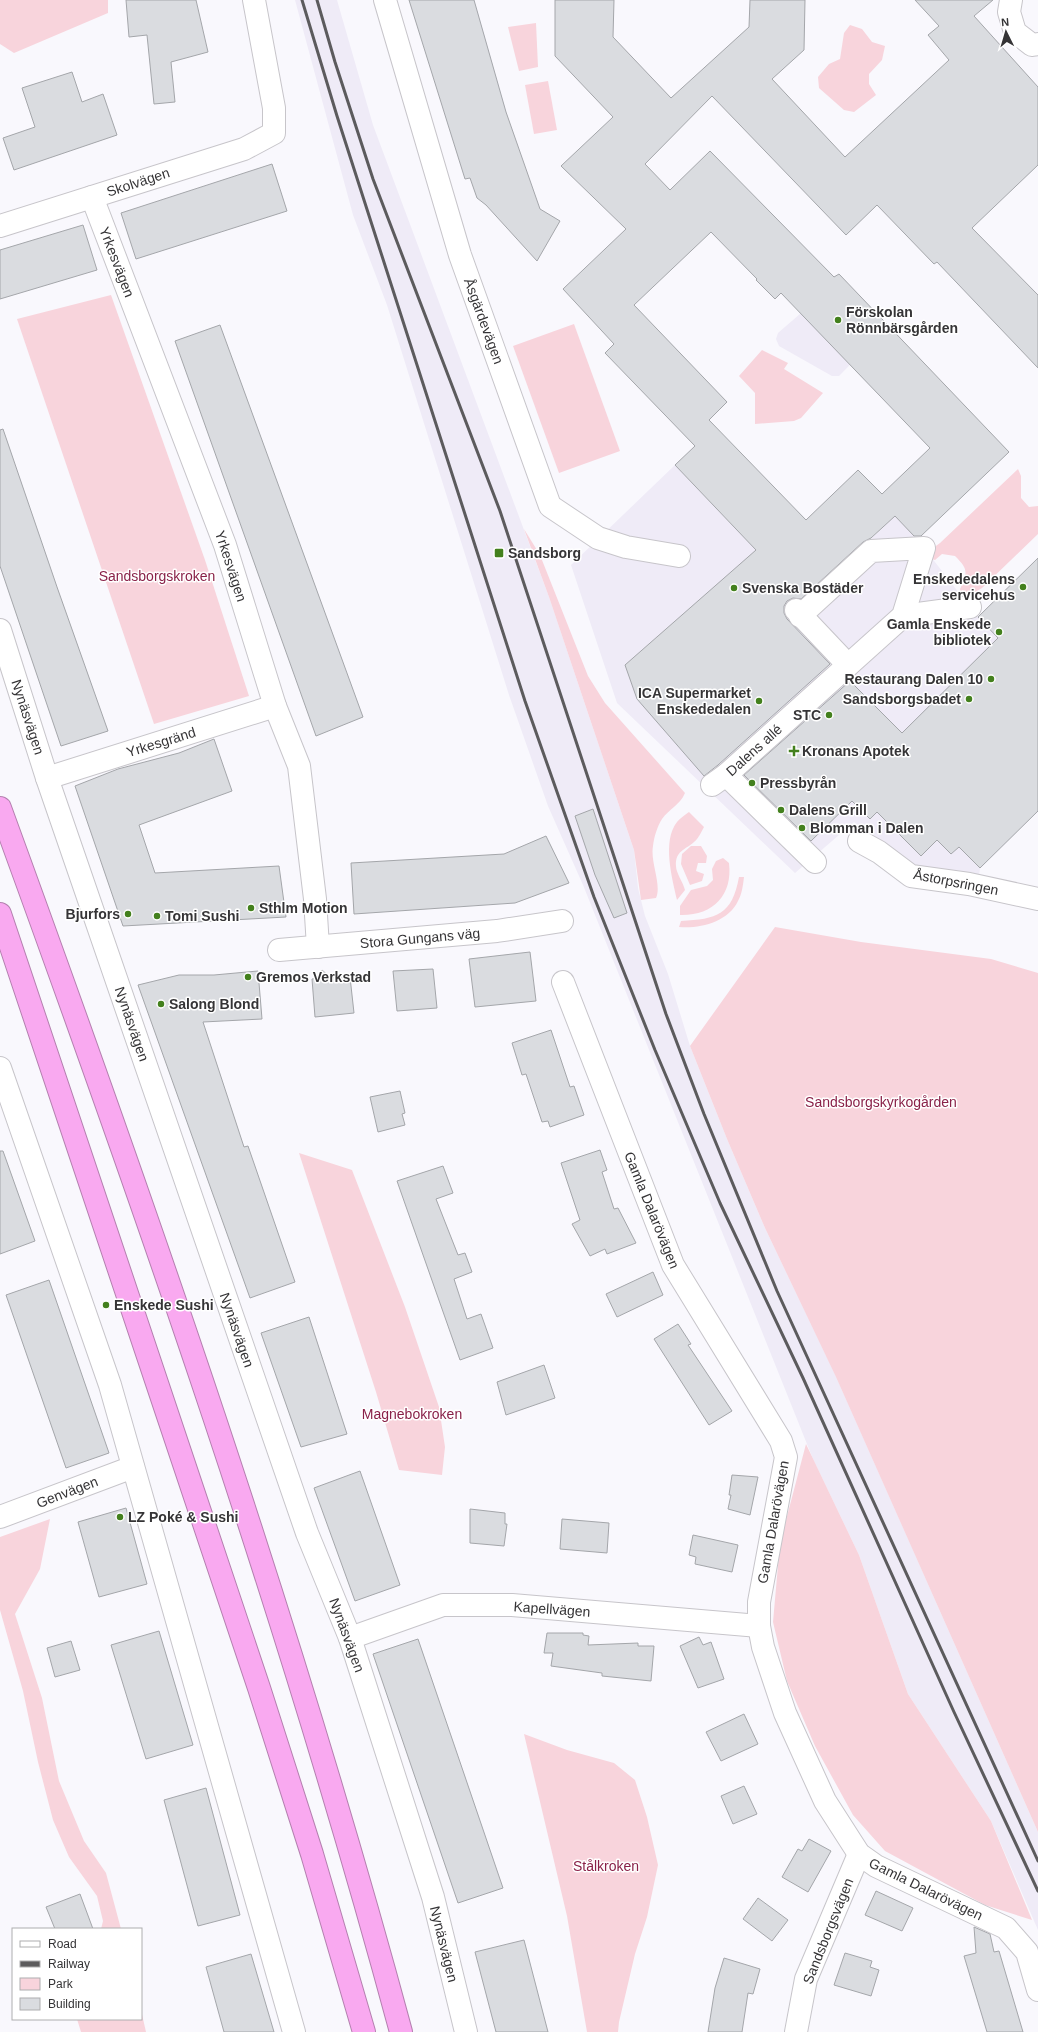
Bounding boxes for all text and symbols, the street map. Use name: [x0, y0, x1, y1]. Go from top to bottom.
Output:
north arrow: [986, 12, 1026, 52]
text: N: [1001, 16, 1010, 28]
street label: Skolvägen: [104, 164, 172, 200]
street label: Yrkesvägen: [96, 225, 138, 299]
street label: Åsgärdevägen: [461, 276, 507, 366]
place label: Förskolan Rönnbärsgården: [846, 304, 958, 336]
marker: Förskolan Rönnbärsgården: [833, 315, 843, 325]
street label: Yrkesvägen: [212, 528, 250, 604]
place label: Sandsborg: [508, 545, 581, 561]
marker: Sandsborg: [493, 547, 505, 559]
park label: Sandsborgskroken: [99, 568, 215, 584]
place label: Enskededalens servicehus: [913, 571, 1015, 603]
place label: Svenska Bostäder: [742, 580, 864, 596]
marker: Enskededalens servicehus: [1018, 582, 1028, 592]
marker: Svenska Bostäder: [729, 583, 739, 593]
place label: Gamla Enskede bibliotek: [887, 616, 991, 648]
marker: Gamla Enskede bibliotek: [994, 627, 1004, 637]
place label: Restaurang Dalen 10: [845, 671, 983, 687]
marker: Restaurang Dalen 10: [986, 674, 996, 684]
street label: Nynäsvägen: [8, 678, 48, 756]
place label: ICA Supermarket Enskededalen: [638, 685, 751, 717]
place label: Sandsborgsbadet: [843, 691, 961, 707]
marker: Sandsborgsbadet: [964, 694, 974, 704]
marker: ICA Supermarket Enskededalen: [754, 696, 764, 706]
place label: STC: [793, 707, 821, 723]
marker: STC: [824, 710, 834, 720]
street label: Dalens allé: [723, 721, 785, 779]
street label: Yrkesgränd: [124, 724, 198, 760]
place label: Kronans Apotek: [802, 743, 910, 759]
marker: Kronans Apotek: [789, 746, 799, 756]
place label: Pressbyrån: [760, 775, 836, 791]
marker: Pressbyrån: [747, 778, 757, 788]
place label: Dalens Grill: [789, 802, 867, 818]
marker: Dalens Grill: [776, 805, 786, 815]
place label: Blomman i Dalen: [810, 820, 924, 836]
marker: Blomman i Dalen: [797, 823, 807, 833]
street label: Åstorpsringen: [912, 866, 1000, 898]
place label: Sthlm Motion: [259, 900, 348, 916]
marker: Sthlm Motion: [246, 903, 256, 913]
place label: Bjurfors: [66, 906, 120, 922]
place label: Tomi Sushi: [165, 908, 239, 924]
marker: Bjurfors: [123, 909, 133, 919]
marker: Tomi Sushi: [152, 911, 162, 921]
street label: Stora Gungans väg: [359, 925, 481, 951]
place label: Gremos Verkstad: [256, 969, 371, 985]
marker: Gremos Verkstad: [243, 972, 253, 982]
street label: Nynäsvägen: [112, 985, 152, 1063]
place label: Salong Blond: [169, 996, 259, 1012]
marker: Salong Blond: [156, 999, 166, 1009]
park label: Sandsborgskyrkogården: [805, 1094, 957, 1110]
street label: Gamla Dalarövägen: [621, 1149, 683, 1271]
street label: Nynäsvägen: [217, 1291, 257, 1369]
place label: Enskede Sushi: [114, 1297, 214, 1313]
marker: Enskede Sushi: [101, 1300, 111, 1310]
park label: Magnebokroken: [362, 1406, 462, 1422]
street label: Gamla Dalarövägen: [754, 1459, 792, 1585]
street label: Genvägen: [34, 1473, 100, 1511]
place label: LZ Poké & Sushi: [128, 1509, 238, 1525]
marker: LZ Poké & Sushi: [115, 1512, 125, 1522]
street label: Nynäsvägen: [326, 1596, 368, 1674]
street label: Kapellvägen: [513, 1598, 591, 1620]
street label: Gamla Dalarövägen: [867, 1855, 985, 1923]
park label: Stålkroken: [573, 1858, 639, 1874]
street label: Sandsborgsvägen: [799, 1876, 857, 1986]
street label: Nynäsvägen: [427, 1904, 461, 1984]
legend: [12, 1928, 142, 2020]
text: Road: [48, 1937, 77, 1951]
text: Railway: [48, 1957, 90, 1971]
text: Park: [48, 1977, 74, 1991]
text: Building: [48, 1997, 91, 2011]

